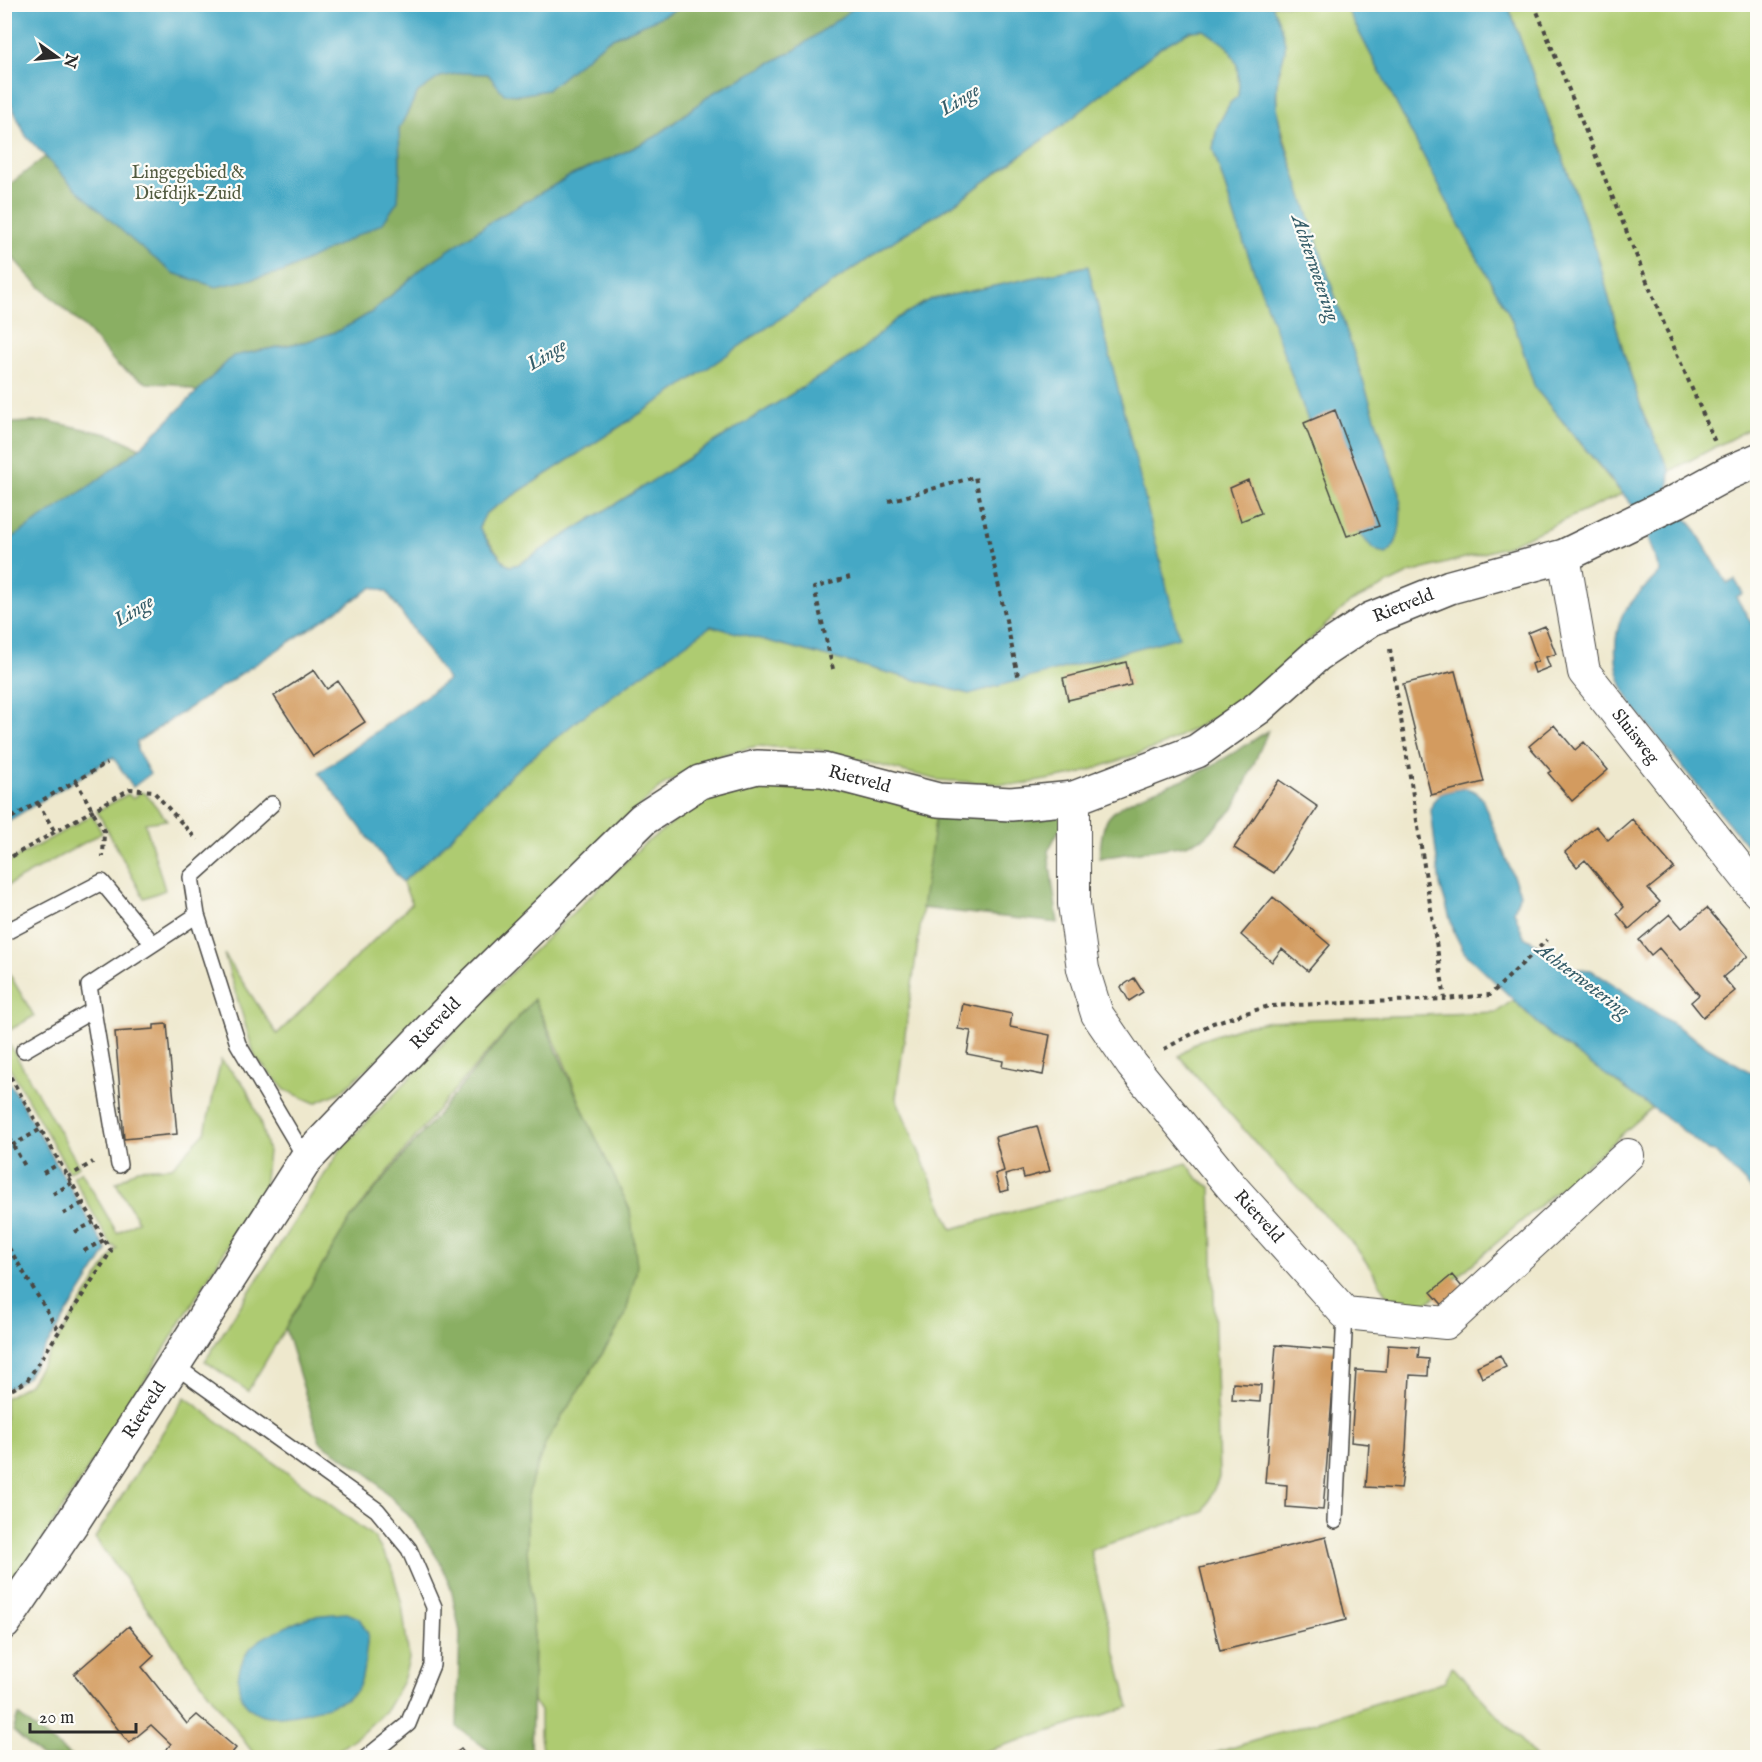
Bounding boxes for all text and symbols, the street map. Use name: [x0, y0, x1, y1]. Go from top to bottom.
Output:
north arrow: [27, 27, 87, 87]
text: N: [58, 50, 81, 70]
water label: Linge: [935, 78, 985, 123]
park label: Lingegebied & Diefdijk-Zuid: [132, 162, 244, 206]
water label: Achterwetering: [1284, 210, 1345, 326]
water label: Linge: [522, 333, 572, 378]
street label: Rietveld: [1370, 583, 1437, 628]
water label: Linge: [109, 589, 159, 634]
street label: Sluisweg: [1606, 704, 1664, 769]
street label: Rietveld: [826, 760, 893, 799]
water label: Achterwetering: [1528, 935, 1635, 1025]
street label: Rietveld: [405, 993, 466, 1055]
street label: Rietveld: [1229, 1185, 1288, 1248]
street label: Rietveld: [118, 1377, 172, 1443]
scale bar: [30, 1696, 136, 1734]
text: 20 m: [39, 1707, 74, 1730]

